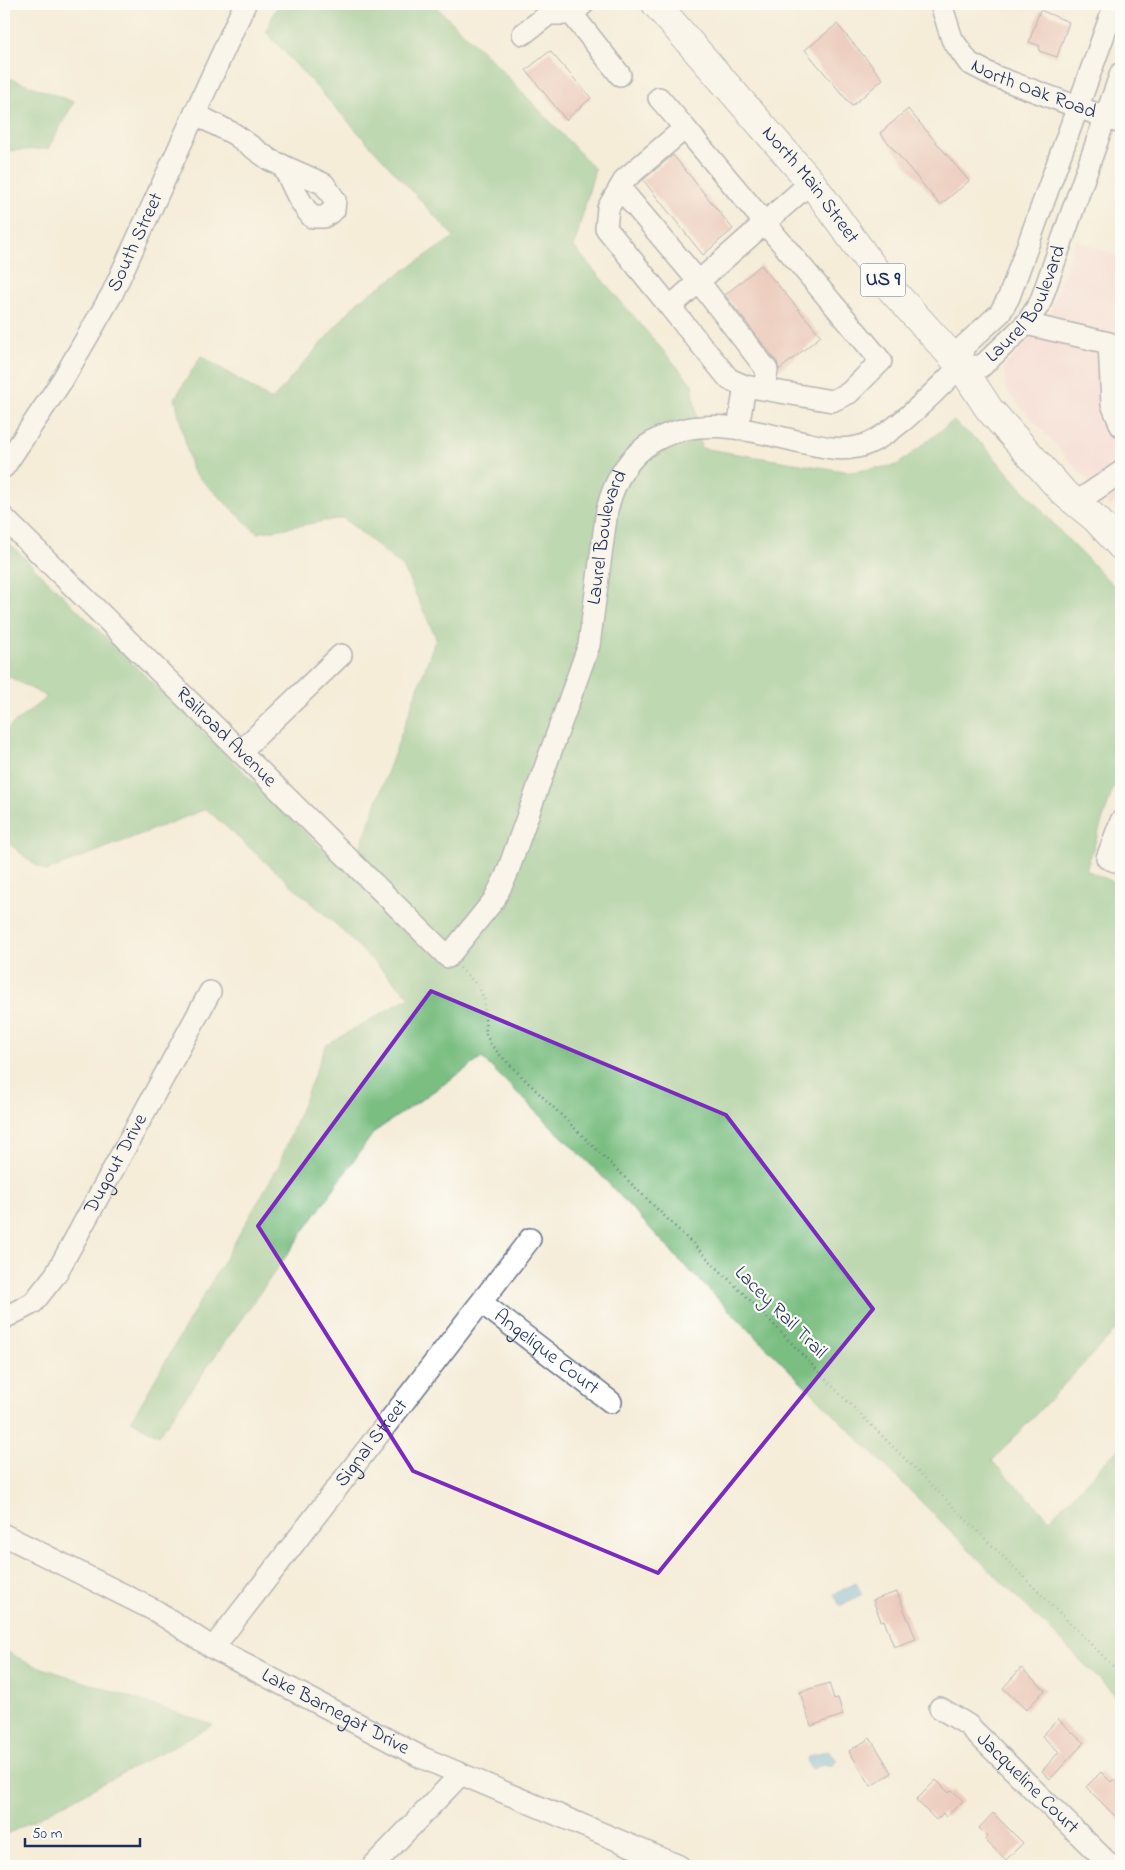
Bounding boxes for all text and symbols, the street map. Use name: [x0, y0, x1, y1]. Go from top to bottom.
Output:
street label: North Oak Road: [966, 52, 1100, 127]
street label: North Main Street: [754, 120, 866, 250]
street label: South Street: [100, 188, 171, 297]
street label: Laurel Boulevard: [979, 241, 1074, 370]
road number: US 9: [860, 264, 906, 296]
street label: Laurel Boulevard: [580, 465, 635, 607]
street label: Railroad Avenue: [169, 681, 283, 794]
street label: Dugout Drive: [76, 1109, 155, 1220]
street label: Lacey Rail Trail: [727, 1260, 833, 1366]
street label: Angelique Court: [487, 1302, 605, 1403]
street label: Signal Street: [328, 1393, 415, 1494]
street label: Lake Barnegat Drive: [256, 1661, 415, 1763]
street label: Jacqueline Court: [969, 1726, 1086, 1841]
scale bar: [25, 1815, 140, 1847]
text: 50 m: [32, 1823, 63, 1845]

